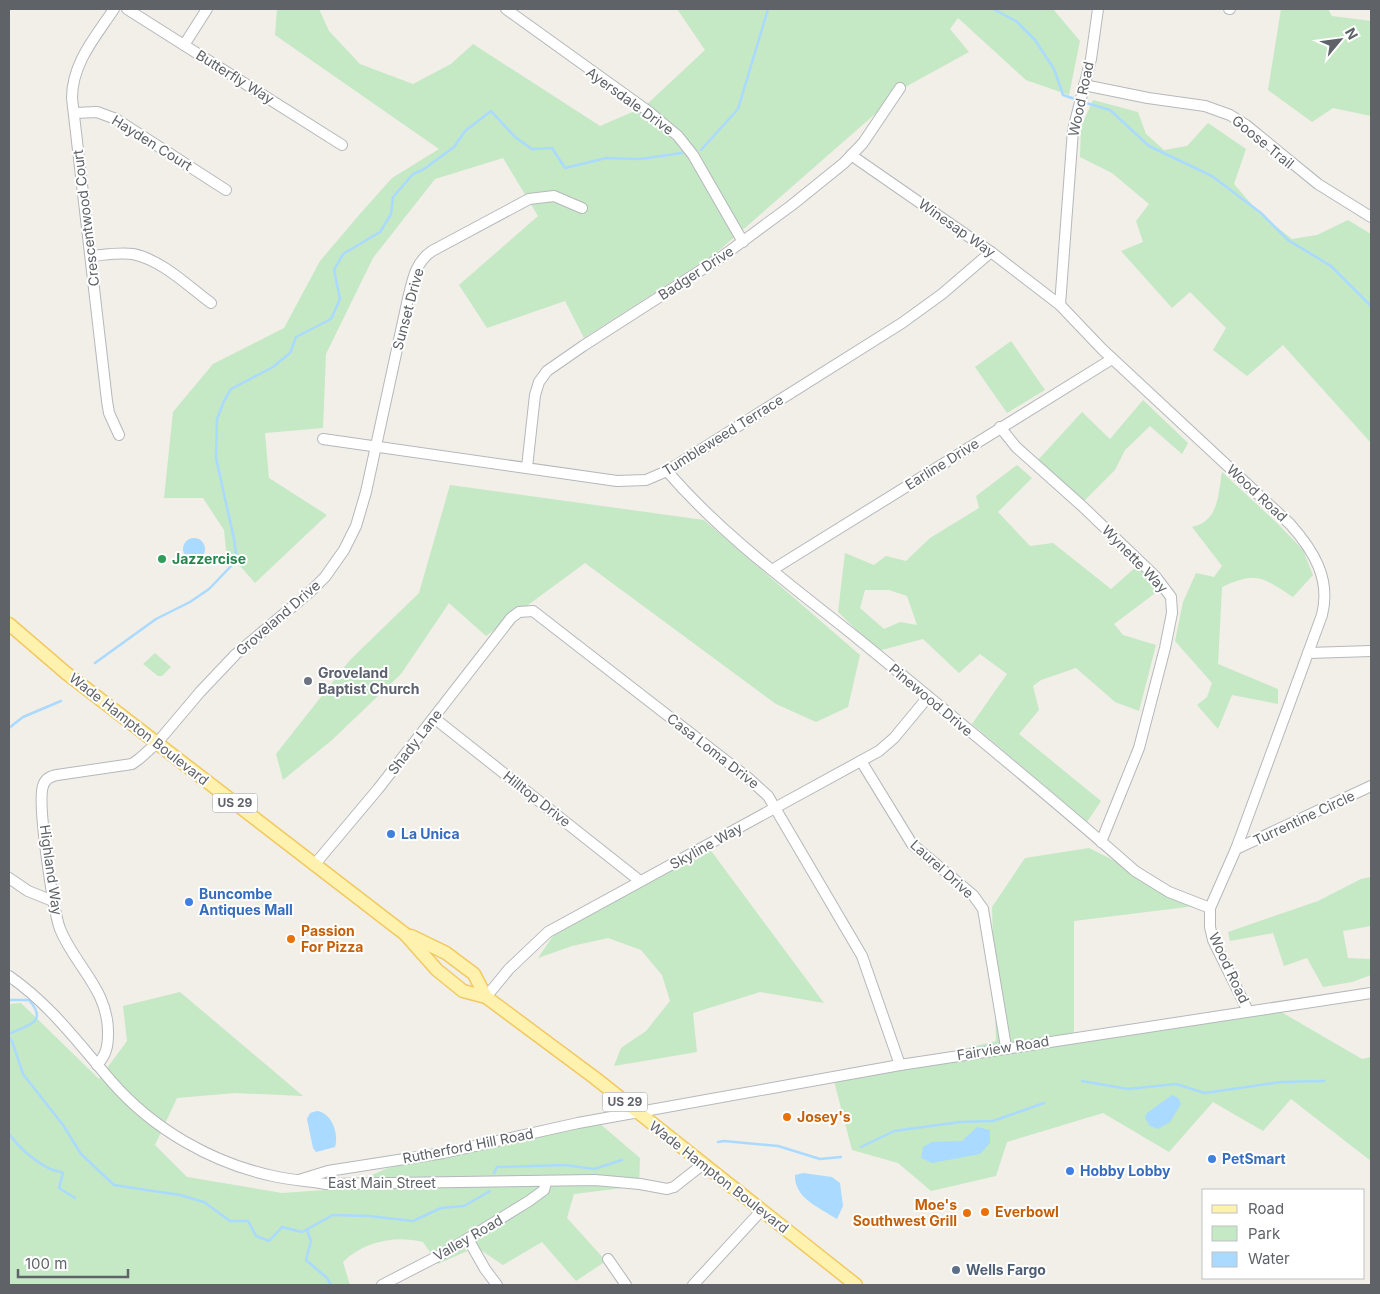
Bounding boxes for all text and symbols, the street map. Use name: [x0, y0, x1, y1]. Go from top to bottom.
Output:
north arrow: [1315, 15, 1365, 65]
text: N: [1342, 25, 1362, 42]
street label: Butterfly Way: [193, 46, 278, 107]
street label: Wood Road: [1064, 60, 1097, 138]
street label: Ayersdale Drive: [583, 63, 677, 138]
street label: Hayden Court: [109, 111, 196, 174]
street label: Goose Trail: [1229, 111, 1298, 172]
street label: Crescentwood Court: [69, 148, 102, 287]
street label: Winesap Way: [916, 195, 999, 260]
street label: Badger Drive: [655, 242, 737, 303]
street label: Sunset Drive: [388, 266, 427, 352]
street label: Tumbleweed Terrace: [659, 390, 786, 479]
street label: Earline Drive: [902, 434, 982, 493]
street label: Wood Road: [1224, 460, 1291, 525]
street label: Wynette Way: [1099, 521, 1172, 596]
place label: Jazzercise: [172, 550, 246, 567]
marker: Jazzercise: [156, 553, 168, 565]
street label: Groveland Drive: [232, 576, 323, 659]
street label: Pinewood Drive: [886, 660, 977, 739]
place label: Groveland Baptist Church: [318, 664, 420, 697]
street label: Wade Hampton Boulevard: [66, 669, 212, 788]
marker: Groveland Baptist Church: [302, 675, 314, 687]
street label: Shady Lane: [384, 706, 445, 778]
street label: Casa Loma Drive: [664, 709, 763, 792]
street label: Hilltop Drive: [500, 767, 574, 830]
street label: Turrentine Circle: [1250, 787, 1357, 848]
road number: US 29: [212, 794, 258, 812]
street label: Skyline Way: [666, 819, 745, 872]
street label: Highland Way: [37, 824, 66, 916]
place label: La Unica: [401, 825, 460, 842]
marker: La Unica: [385, 828, 397, 840]
street label: Laurel Drive: [907, 836, 977, 901]
place label: Buncombe Antiques Mall: [199, 885, 293, 918]
marker: Buncombe Antiques Mall: [183, 896, 195, 908]
place label: Passion For Pizza: [301, 922, 363, 955]
street label: Wood Road: [1206, 930, 1253, 1006]
marker: Passion For Pizza: [285, 933, 297, 945]
street label: Fairview Road: [956, 1032, 1050, 1063]
road number: US 29: [602, 1092, 648, 1112]
place label: Josey's: [797, 1108, 851, 1125]
marker: Josey's: [781, 1111, 793, 1123]
street label: Wade Hampton Boulevard: [646, 1117, 792, 1236]
street label: Rutherford Hill Road: [401, 1124, 535, 1167]
place label: PetSmart: [1222, 1150, 1286, 1167]
marker: PetSmart: [1206, 1153, 1218, 1165]
place label: Hobby Lobby: [1080, 1162, 1171, 1179]
marker: Hobby Lobby: [1064, 1165, 1076, 1177]
street label: East Main Street: [328, 1174, 436, 1191]
legend: [1202, 1189, 1365, 1279]
place label: Moe's Southwest Grill: [853, 1196, 957, 1229]
text: Road: [1248, 1199, 1284, 1218]
place label: Everbowl: [995, 1203, 1059, 1220]
marker: Everbowl: [979, 1206, 991, 1218]
marker: Moe's Southwest Grill: [961, 1207, 973, 1219]
street label: Valley Road: [430, 1211, 505, 1264]
text: Park: [1248, 1224, 1281, 1243]
scale bar: [18, 1246, 128, 1278]
text: Water: [1248, 1249, 1290, 1268]
text: 100 m: [25, 1254, 67, 1273]
place label: Wells Fargo: [966, 1261, 1046, 1278]
marker: Wells Fargo: [950, 1264, 962, 1276]

